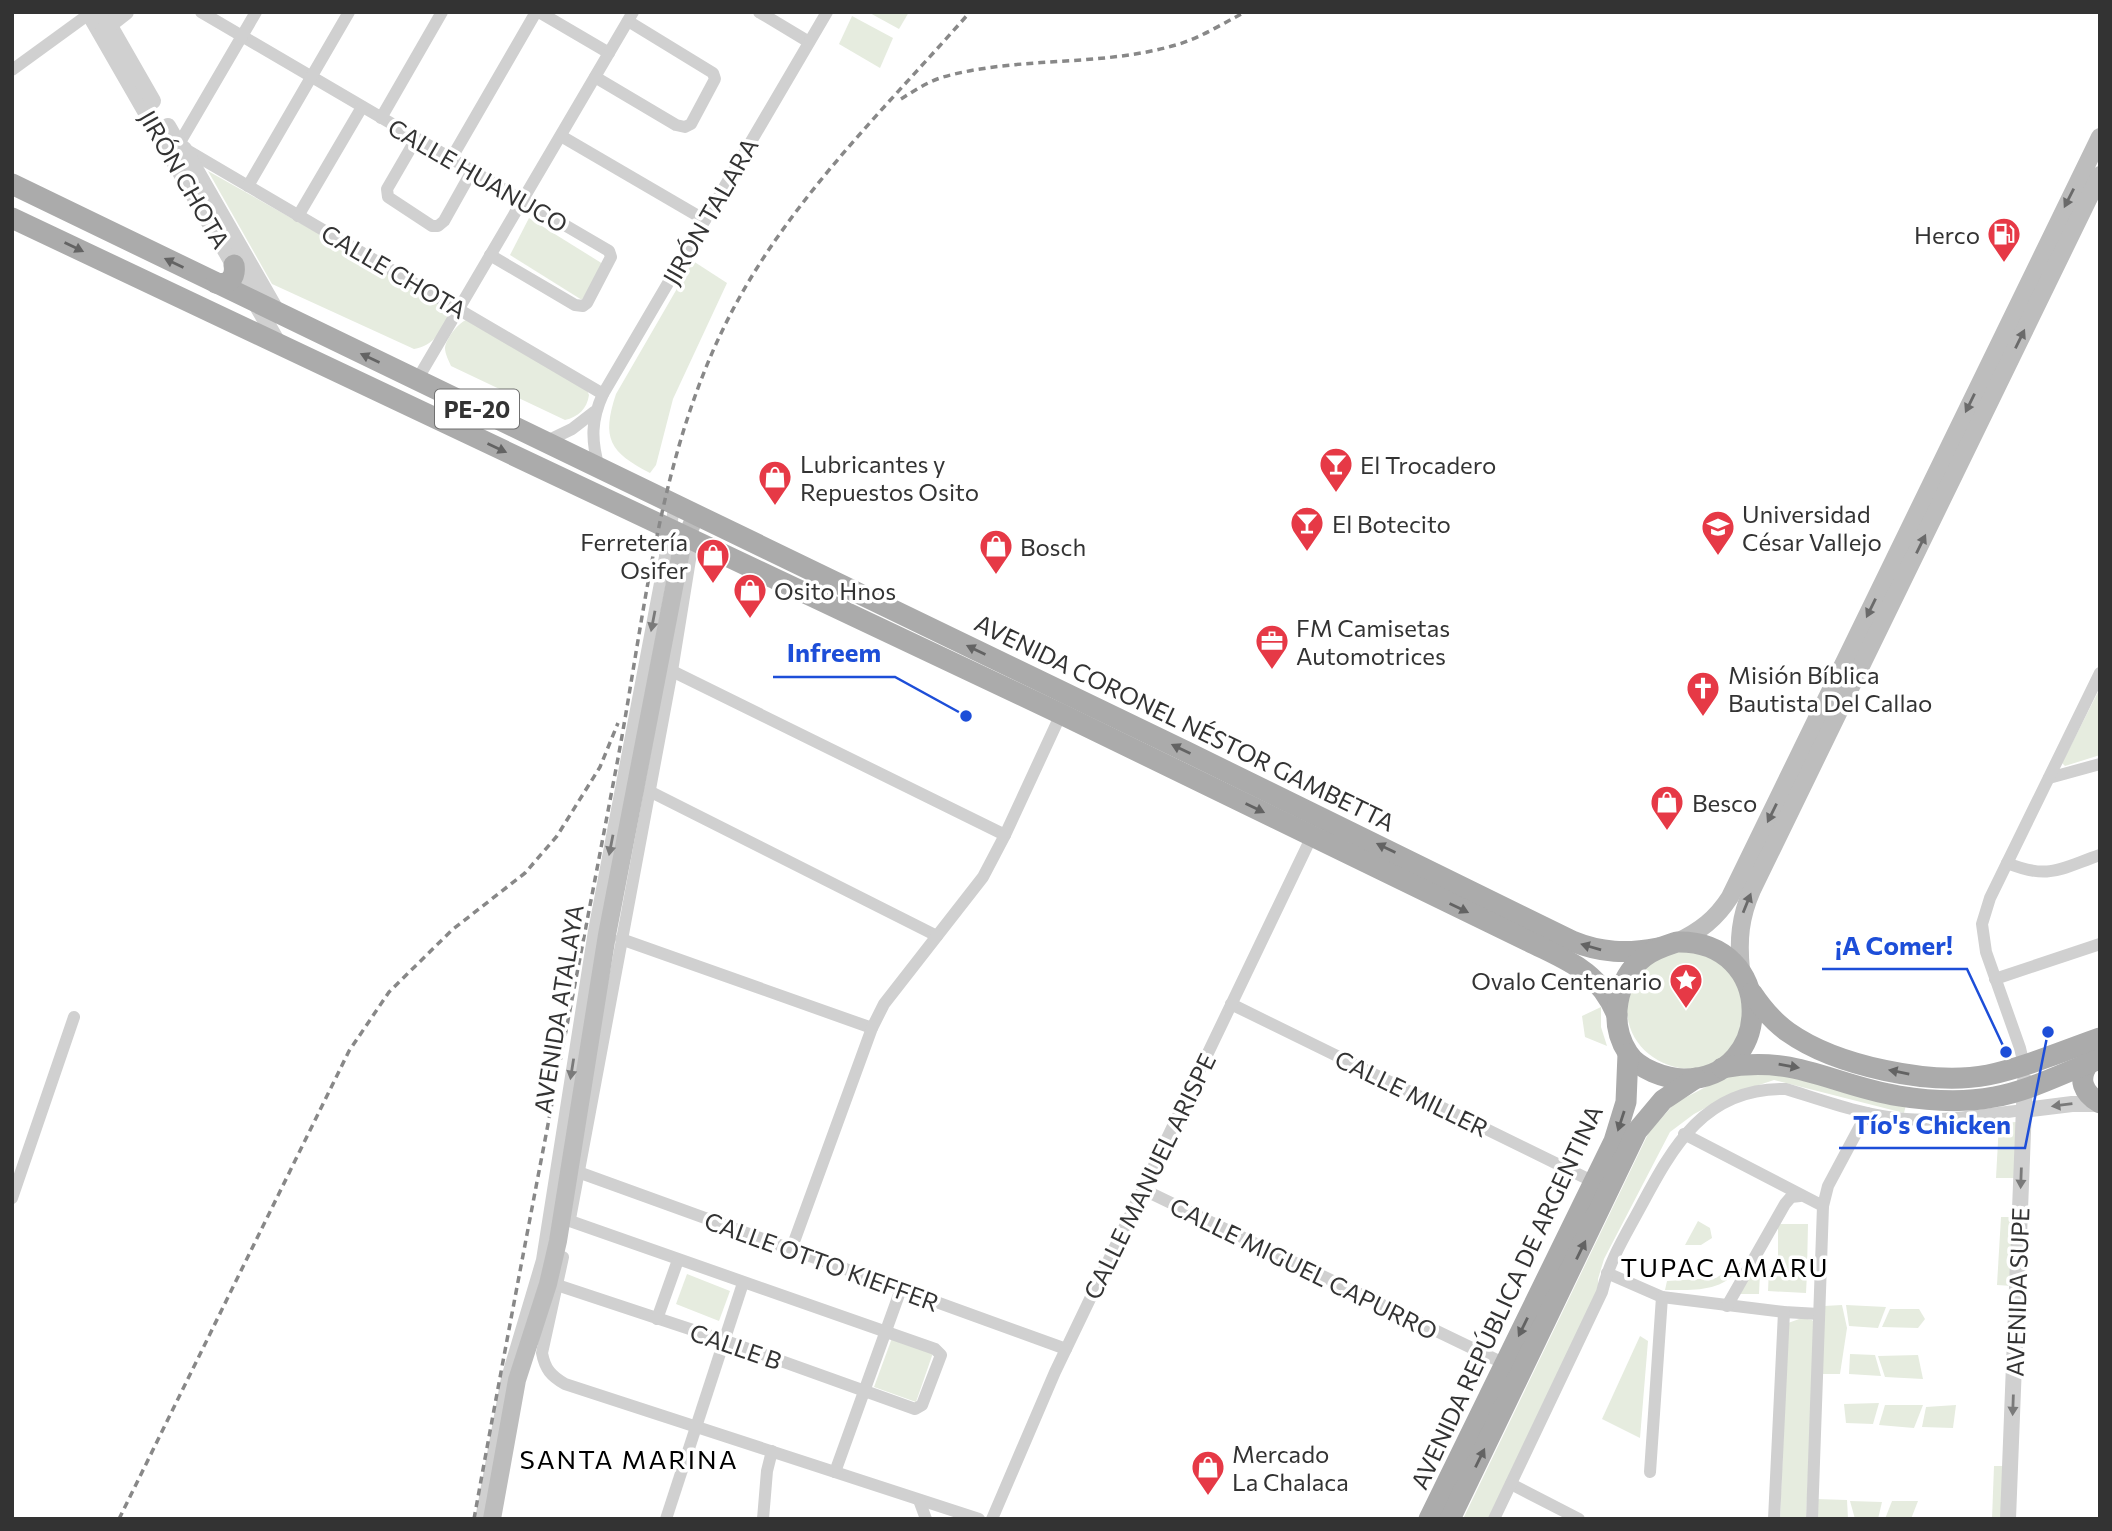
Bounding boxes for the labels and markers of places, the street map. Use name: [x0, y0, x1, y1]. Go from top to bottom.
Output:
fuel station icon: Herco: [1985, 215, 2023, 264]
place label: Herco: [1914, 220, 1980, 249]
bar icon: El Trocadero: [1317, 445, 1355, 494]
place label: Lubricantes y Repuestos Osito: [800, 449, 979, 506]
place label: El Trocadero: [1360, 450, 1496, 479]
shop icon: Lubricantes y Repuestos Osito: [756, 458, 794, 507]
place label: Universidad César Vallejo: [1742, 499, 1882, 556]
bar icon: El Botecito: [1288, 504, 1326, 553]
school or university icon: Universidad César Vallejo: [1699, 508, 1737, 557]
place label: El Botecito: [1332, 509, 1451, 538]
place label: Ferretería Osifer: [580, 527, 688, 584]
shop icon: Bosch: [977, 527, 1015, 576]
place label: Bosch: [1020, 532, 1086, 561]
shop icon: Ferretería Osifer: [694, 536, 732, 585]
shop icon: Osito Hnos: [731, 571, 769, 620]
place label: Osito Hnos: [774, 576, 896, 605]
place label: FM Camisetas Automotrices: [1296, 613, 1450, 670]
office icon: FM Camisetas Automotrices: [1253, 622, 1291, 671]
callout: Infreem: [773, 630, 895, 677]
place label: Misión Bíblica Bautista Del Callao: [1728, 660, 1932, 717]
church icon: Misión Bíblica Bautista Del Callao: [1684, 669, 1722, 718]
shop icon: Besco: [1648, 783, 1686, 832]
place label: Besco: [1692, 788, 1757, 817]
callout: ¡A Comer!: [1822, 922, 1967, 969]
place icon: Ovalo Centenario: [1667, 961, 1705, 1010]
place label: Ovalo Centenario: [1471, 966, 1662, 995]
callout: Tío's Chicken: [1839, 1101, 2025, 1148]
place label: Mercado La Chalaca: [1232, 1439, 1349, 1496]
shop icon: Mercado La Chalaca: [1189, 1448, 1227, 1497]

